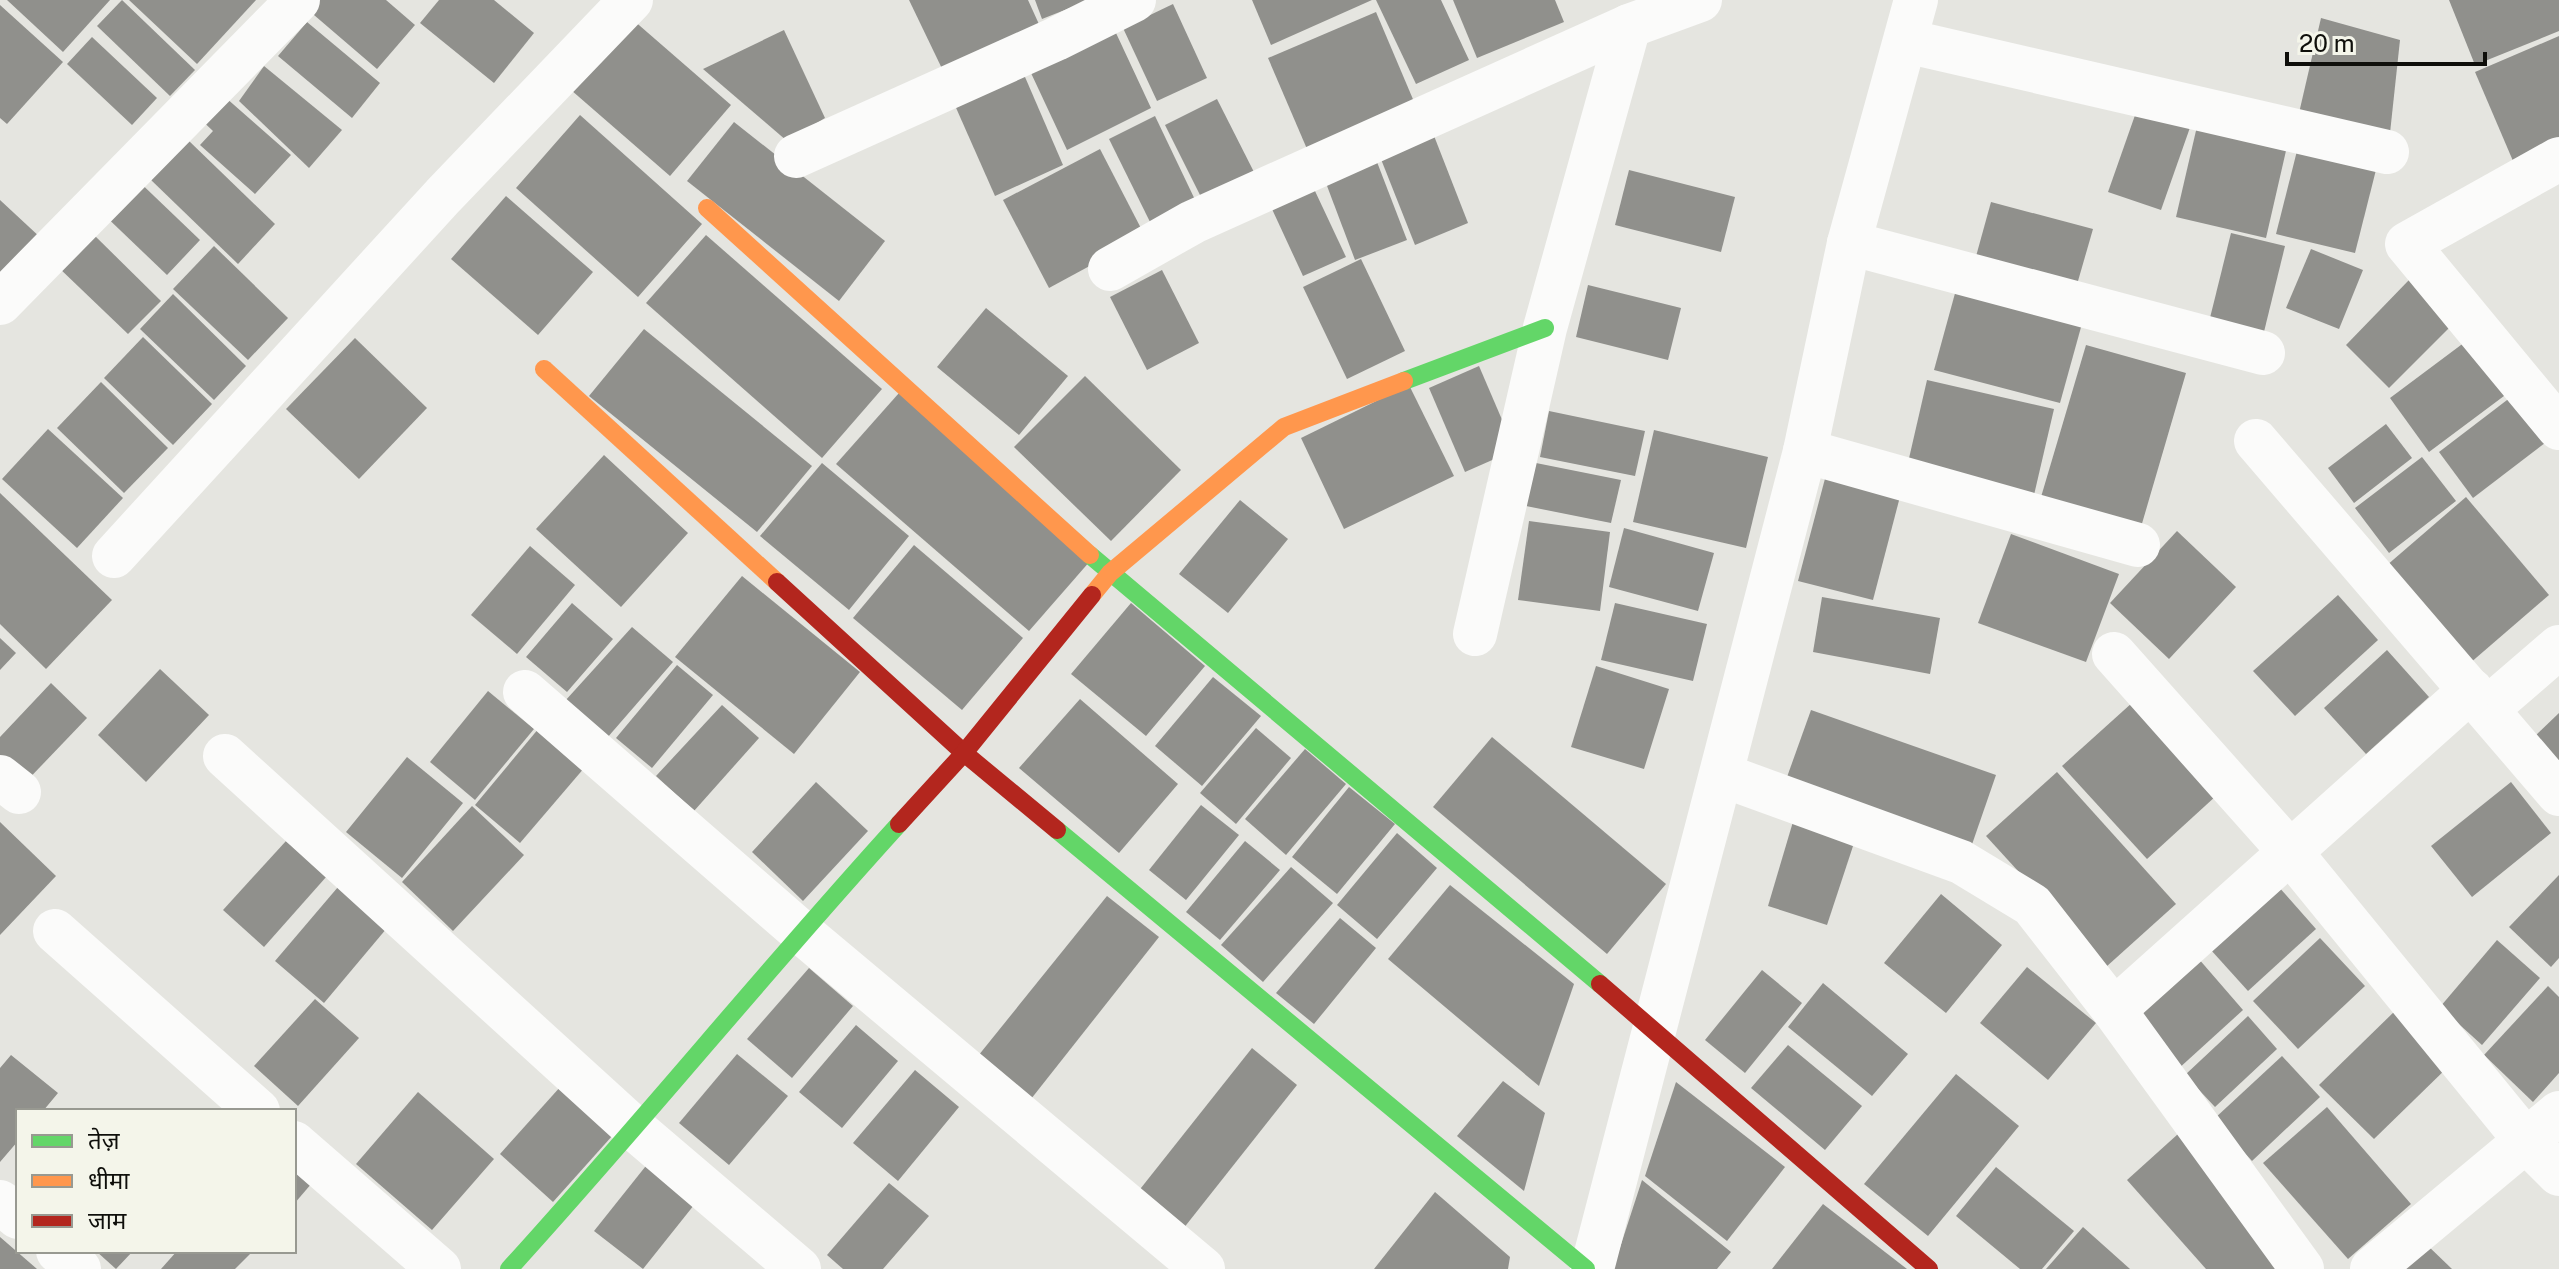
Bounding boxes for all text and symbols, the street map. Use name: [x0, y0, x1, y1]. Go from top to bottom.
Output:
scale bar: [2287, 16, 2485, 66]
text: 20 m: [2299, 29, 2355, 57]
legend: [16, 1109, 296, 1253]
text: तेज़: [88, 1126, 121, 1154]
text: धीमा: [88, 1166, 130, 1194]
text: जाम: [88, 1206, 127, 1234]

